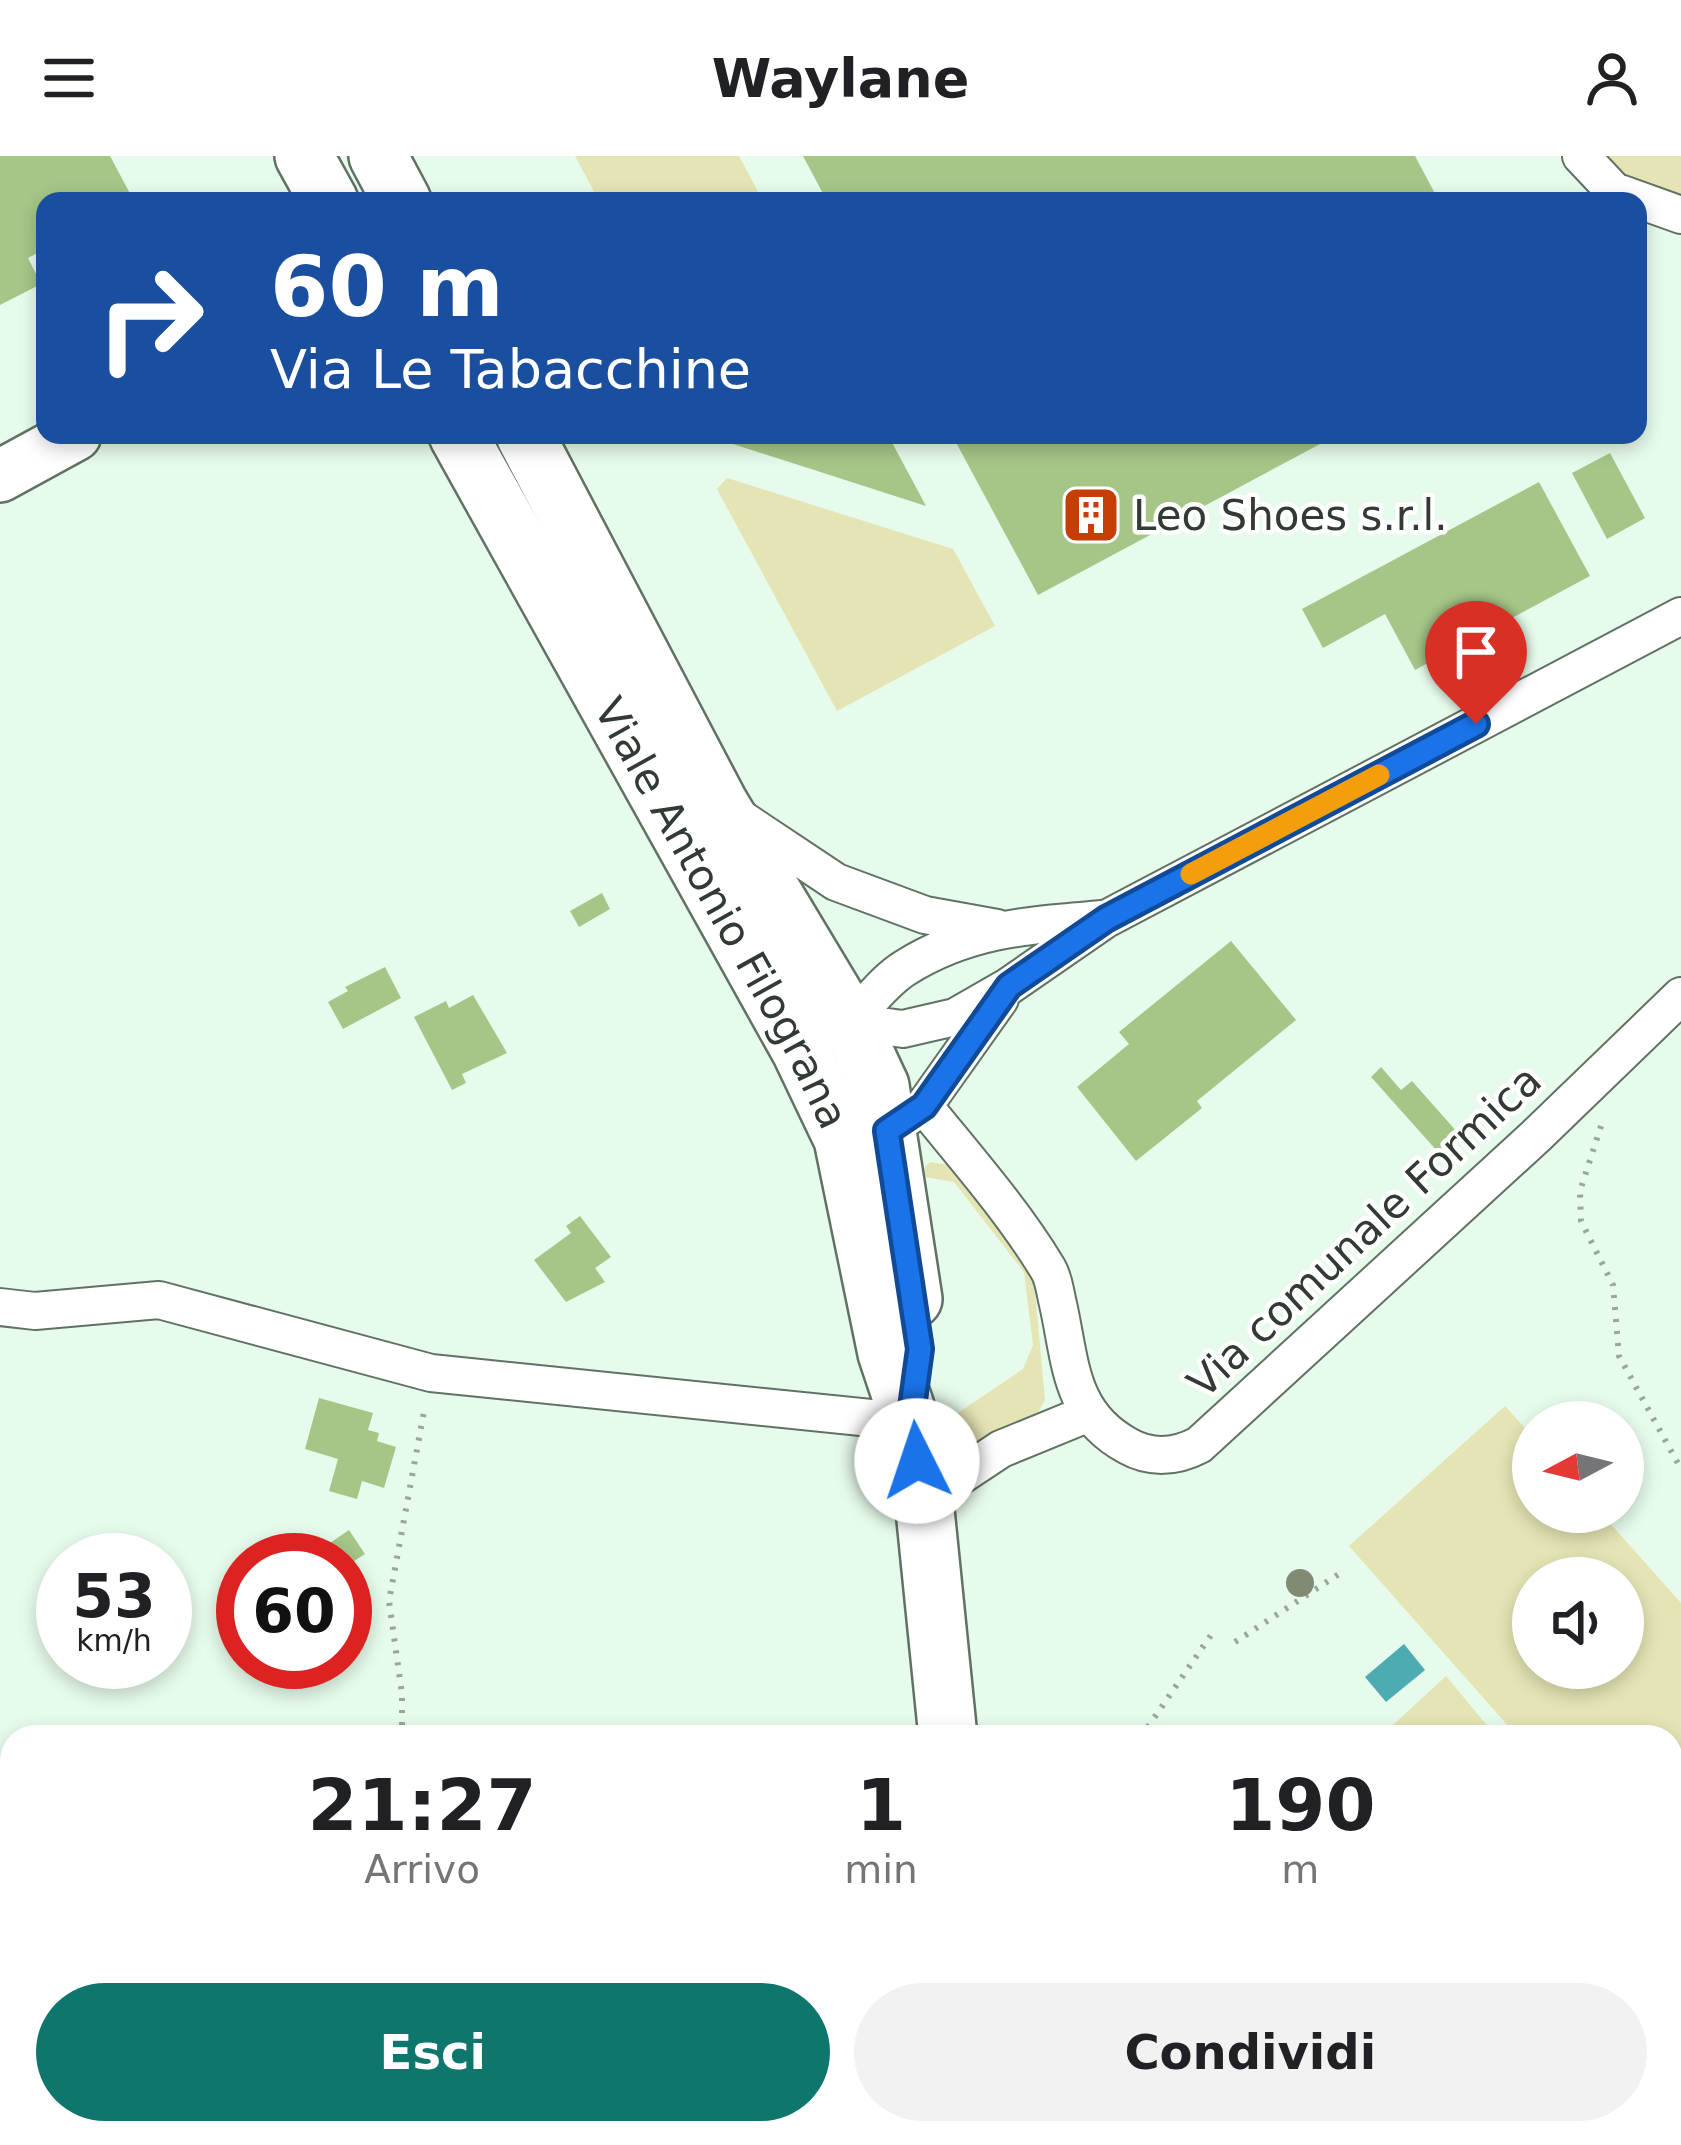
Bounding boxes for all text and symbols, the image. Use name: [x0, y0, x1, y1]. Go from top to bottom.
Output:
icon: menu: [36, 45, 102, 111]
icon: person: [1579, 45, 1645, 111]
text: Waylane: [712, 47, 969, 110]
text: 60 m: [270, 238, 504, 336]
icon: right: [72, 240, 228, 396]
text: Via Le Tabacchine: [270, 338, 751, 401]
building icon: Leo Shoes s.r.l.: [1060, 484, 1122, 546]
place label: Leo Shoes s.r.l.: [1133, 491, 1448, 540]
pin: [1425, 601, 1527, 724]
icon: arrive: [1443, 619, 1509, 685]
street label: Viale Antonio Filograna: [584, 689, 858, 1136]
street label: Via comunale Formica: [1178, 1055, 1551, 1408]
position arrow: [854, 1398, 980, 1524]
north arrow: [1512, 1401, 1644, 1533]
map controls: [1512, 1401, 1644, 1689]
speed limit sign: 60: [216, 1533, 372, 1689]
button: sound: [1512, 1557, 1644, 1689]
text: 53: [72, 1561, 156, 1631]
text: km/h: [76, 1623, 152, 1658]
text: 21:27: [307, 1763, 537, 1847]
text: 1: [856, 1763, 906, 1847]
text: 190: [1225, 1763, 1375, 1847]
text: Arrivo: [364, 1847, 480, 1892]
text: min: [844, 1847, 918, 1892]
text: m: [1281, 1847, 1319, 1892]
button: Esci: [36, 1983, 830, 2121]
button: Condividi: [854, 1983, 1647, 2121]

